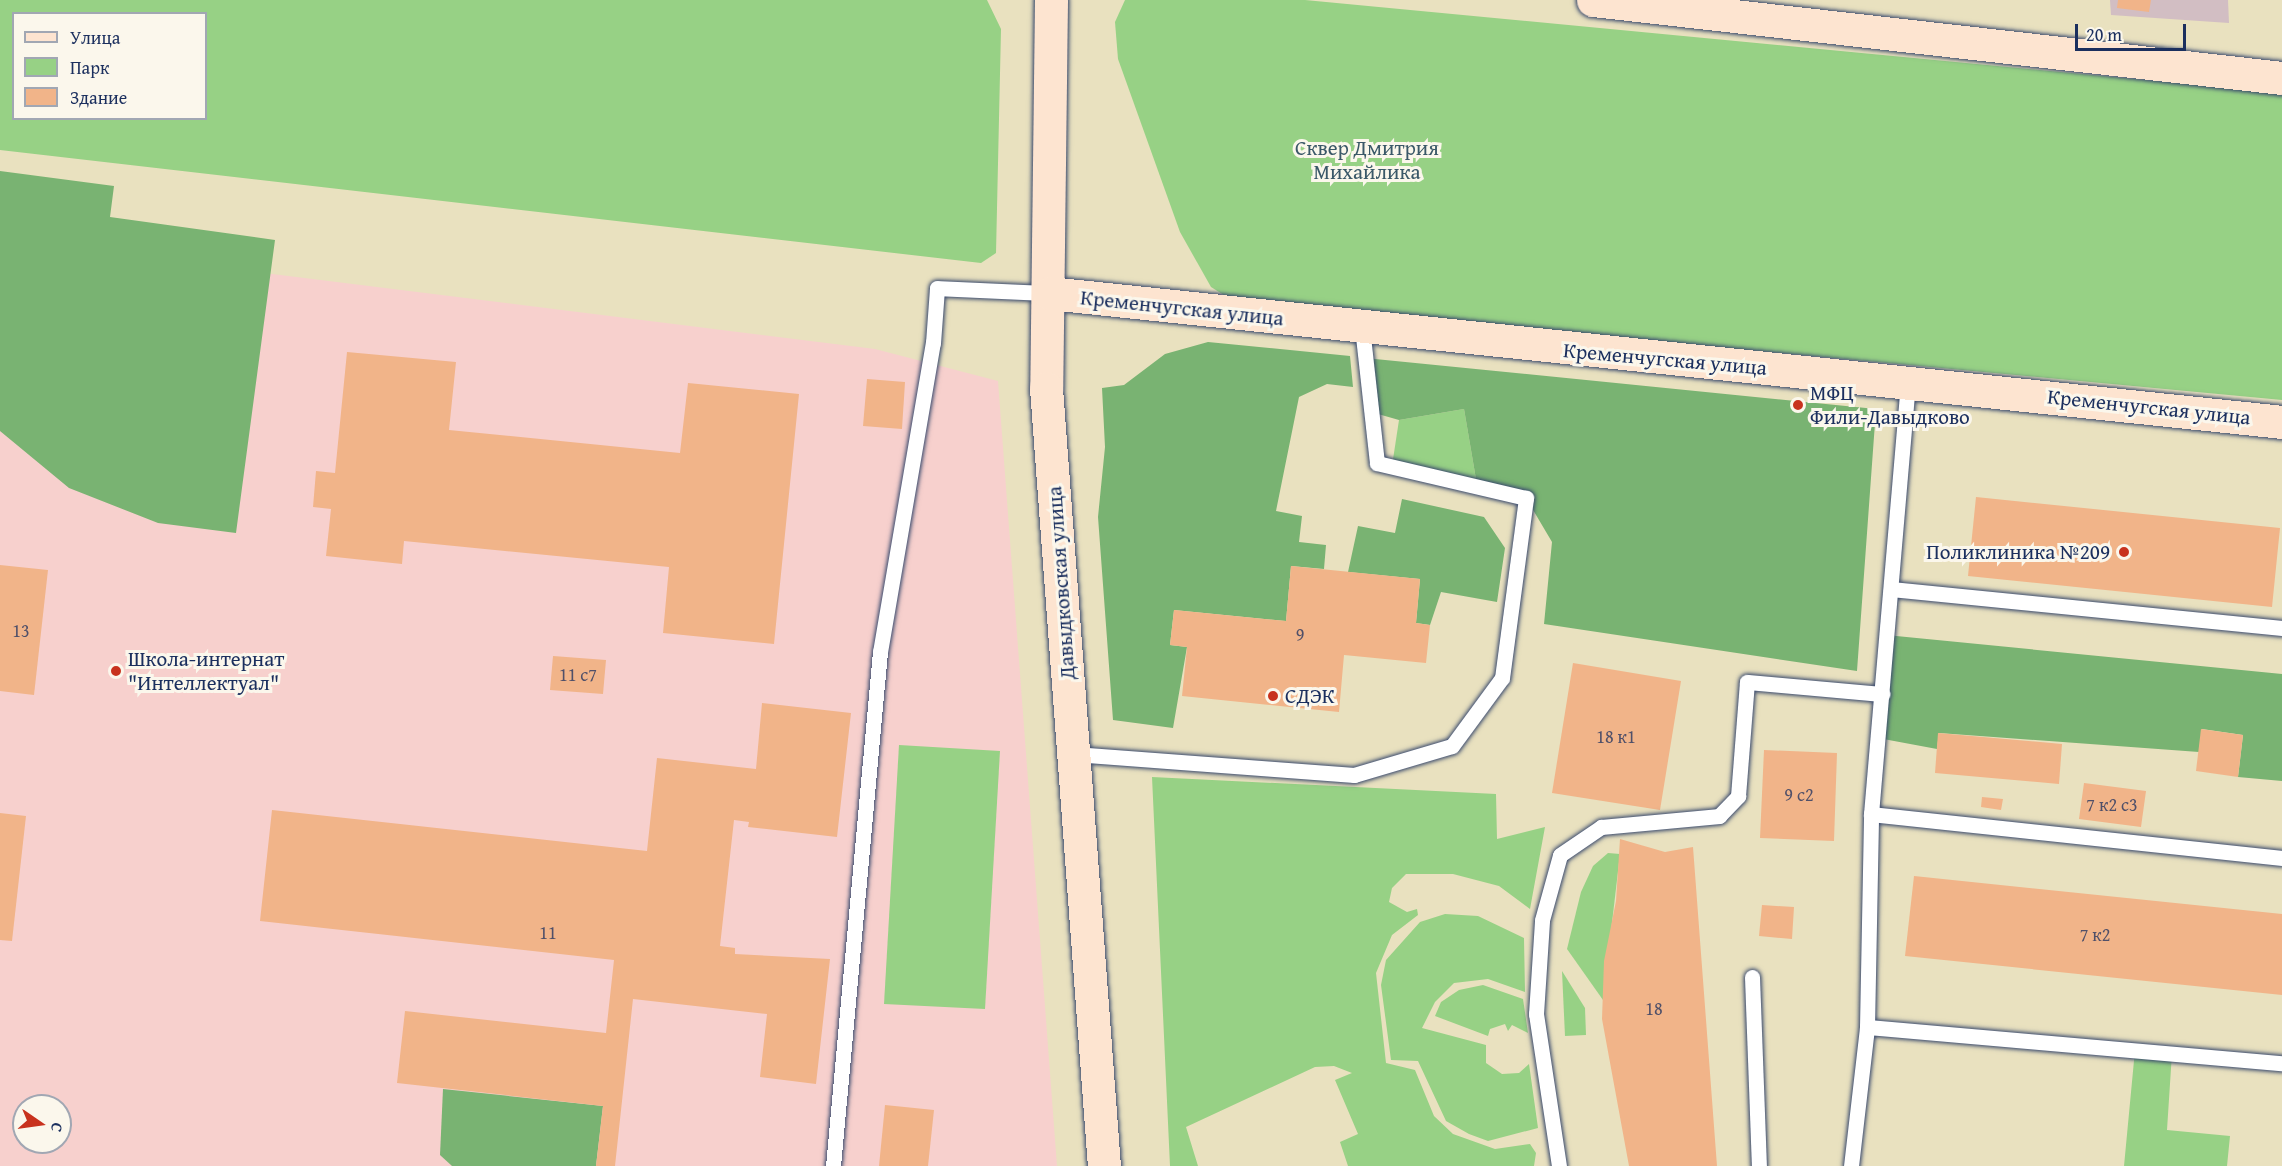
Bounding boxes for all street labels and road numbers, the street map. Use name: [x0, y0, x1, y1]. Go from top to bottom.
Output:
street label: Кременчугская улица: [1079, 285, 1285, 331]
street label: Кременчугская улица: [1562, 338, 1768, 380]
street label: Кременчугская улица: [2046, 384, 2252, 430]
street label: Давыдковская улица: [1042, 485, 1080, 681]

